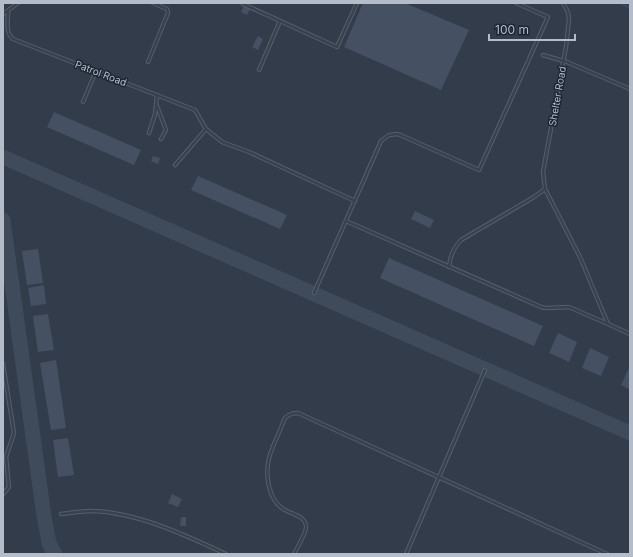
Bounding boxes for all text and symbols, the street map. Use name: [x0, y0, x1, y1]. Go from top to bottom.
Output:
scale bar: [489, 16, 575, 42]
text: 100 m: [495, 22, 529, 37]
street label: Patrol Road: [74, 58, 128, 88]
street label: Shelter Road: [546, 65, 568, 127]

